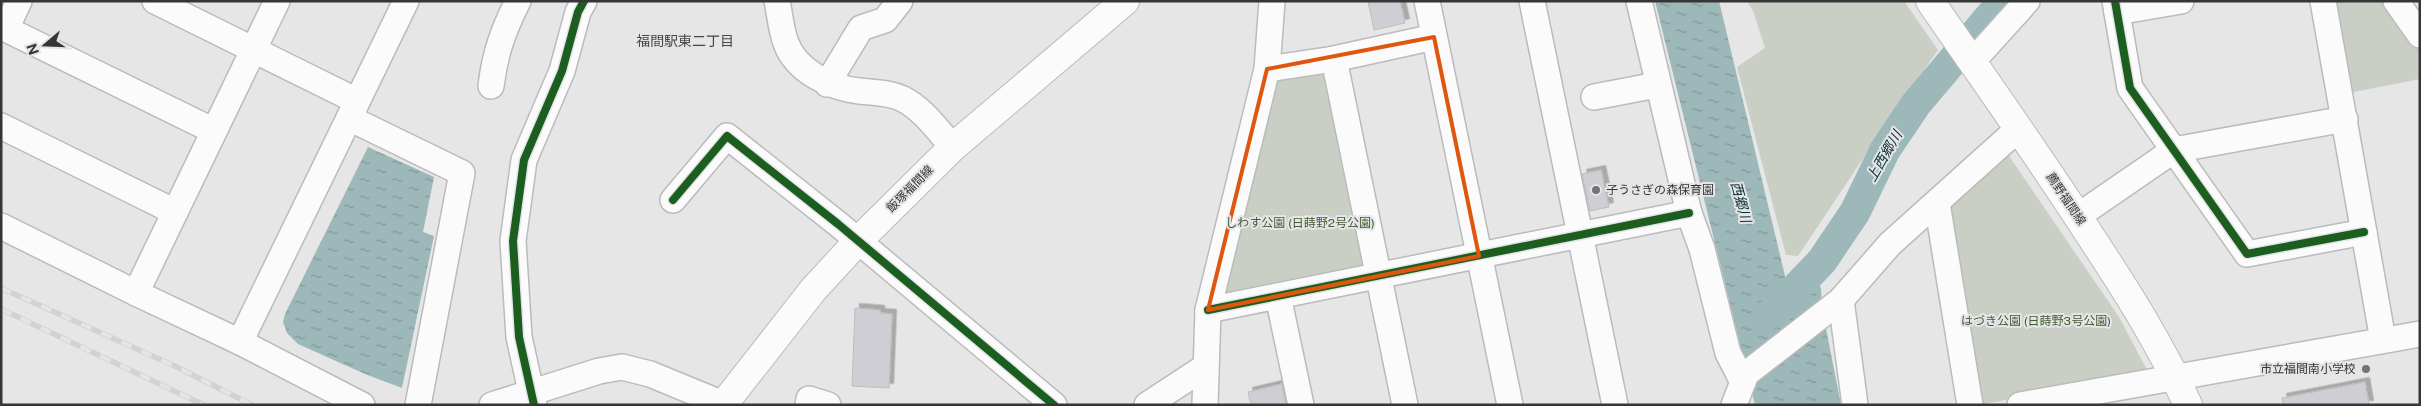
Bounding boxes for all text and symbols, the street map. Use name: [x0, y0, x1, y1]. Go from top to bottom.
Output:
north arrow: [20, 20, 70, 70]
district label: 福間駅東二丁目: [636, 33, 734, 49]
text: N: [23, 41, 42, 57]
water label: 上西郷川: [1863, 126, 1906, 184]
street label: 飯塚福間線: [884, 163, 936, 215]
street label: 薦野福間線: [2043, 170, 2089, 228]
water label: 西郷川: [1728, 180, 1755, 226]
place label: 子うさぎの森保育園: [1606, 183, 1714, 197]
marker: 子うさぎの森保育園: [1590, 184, 1602, 196]
park label: しわす公園 (日蒔野2号公園): [1225, 216, 1375, 230]
park label: はづき公園 (日蒔野3号公園): [1961, 314, 2111, 328]
place label: 市立福間南小学校: [2260, 362, 2356, 376]
marker: 市立福間南小学校: [2360, 363, 2372, 375]

